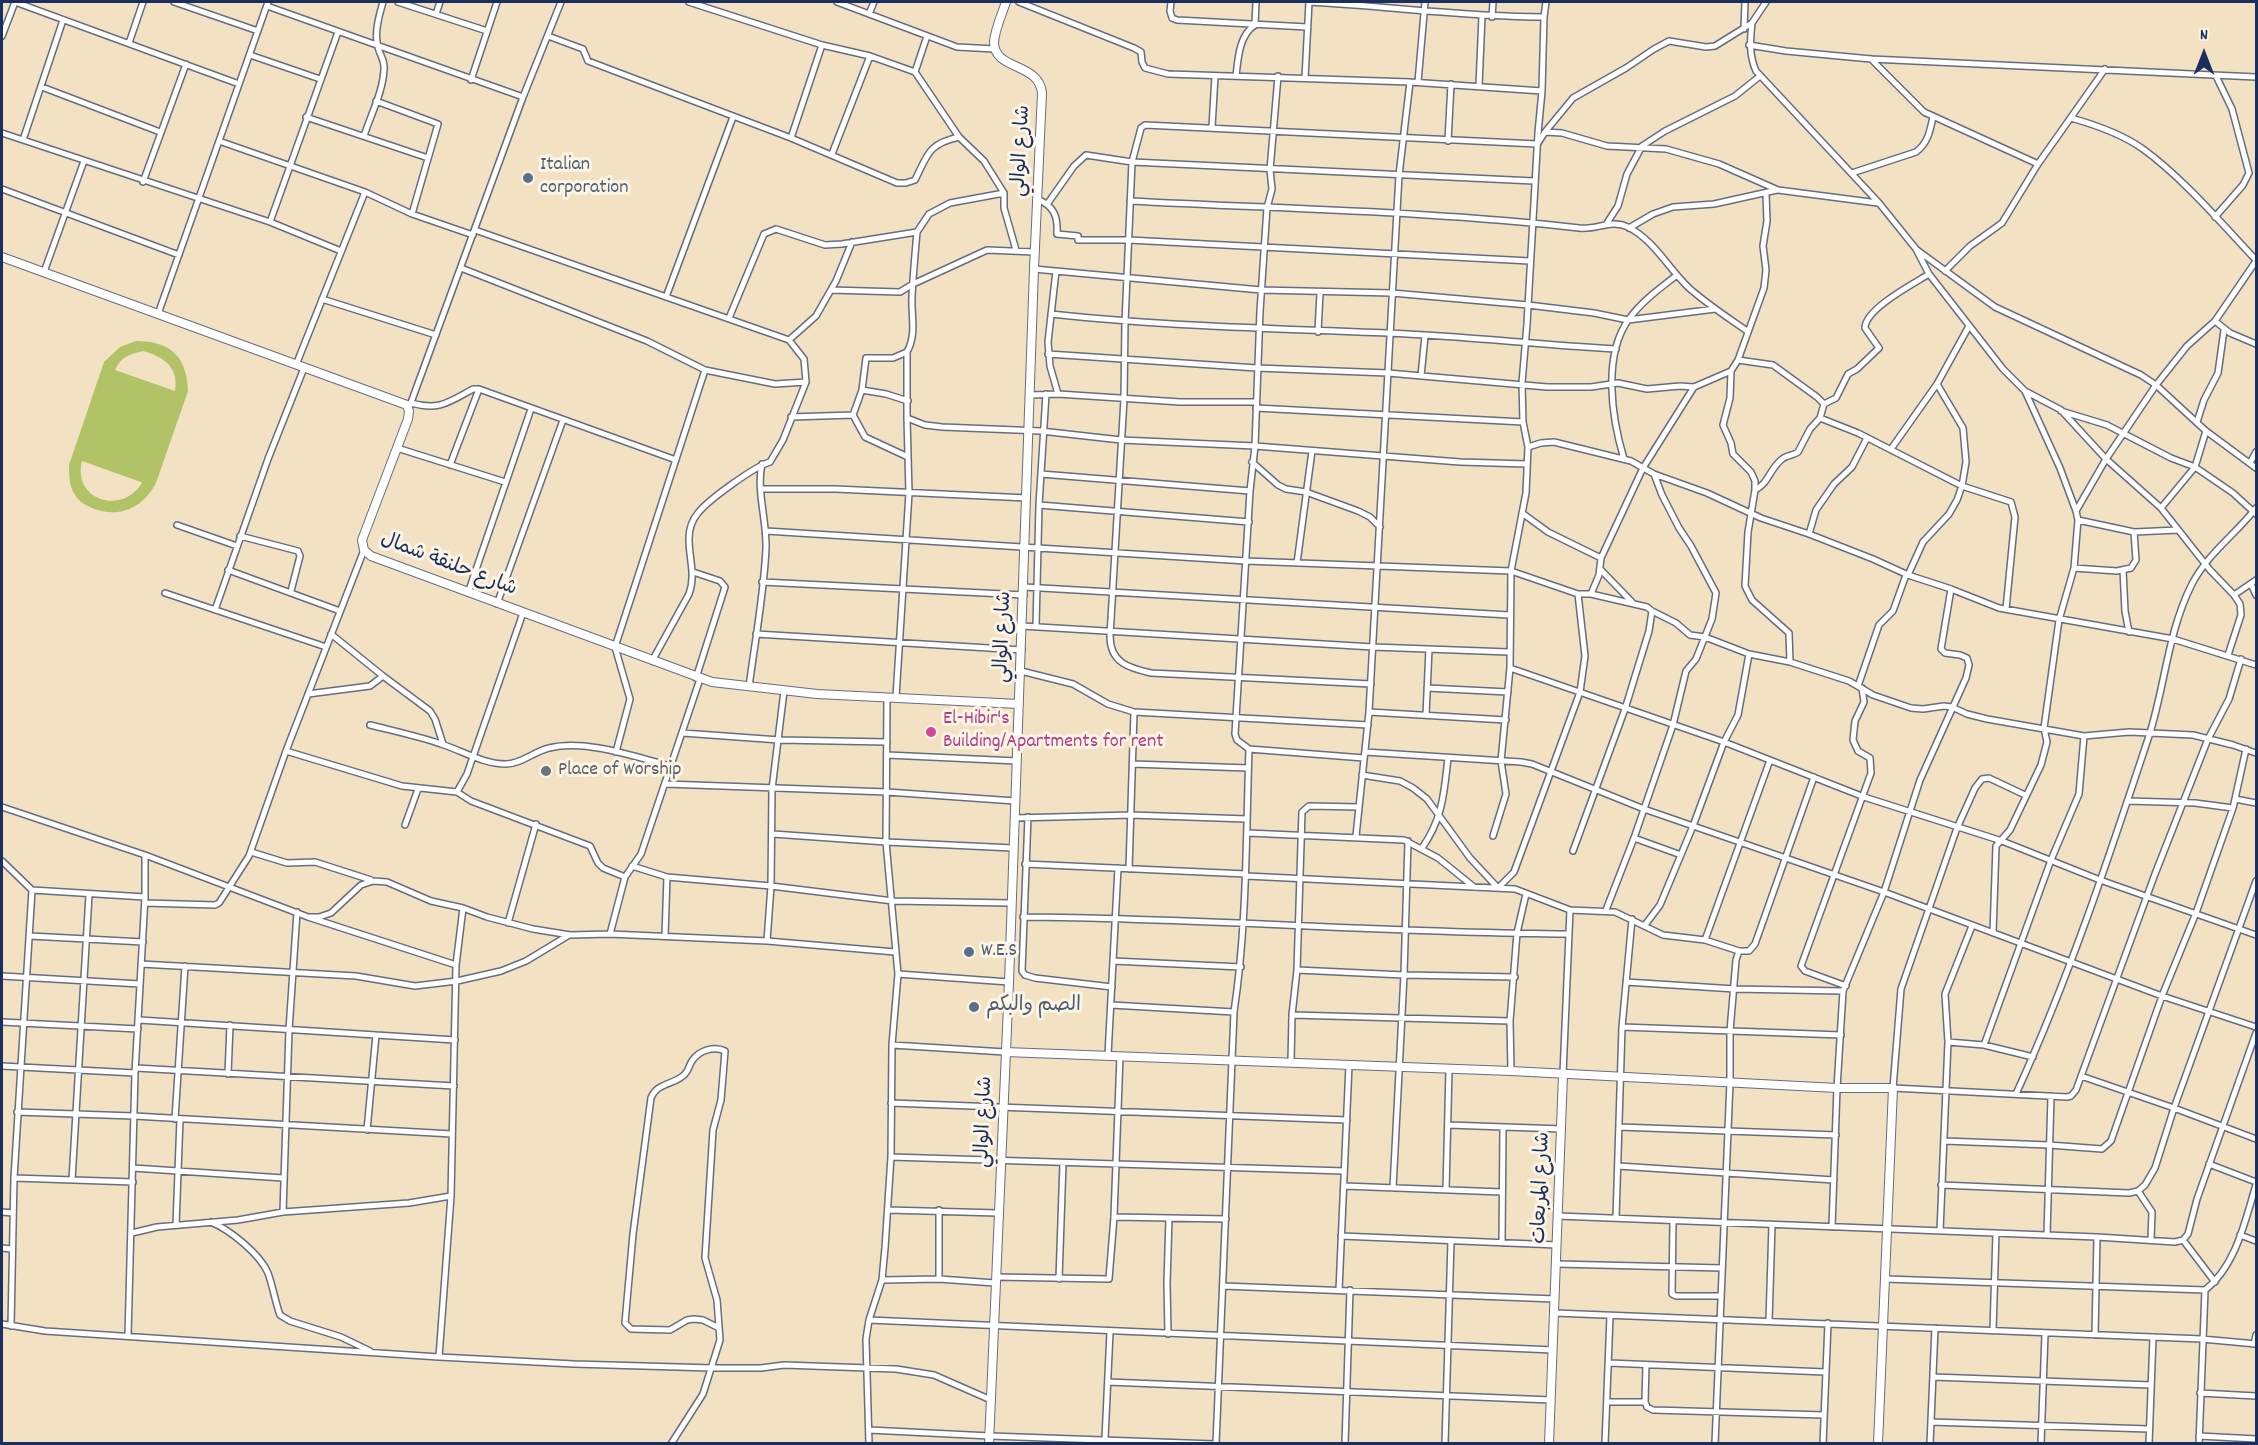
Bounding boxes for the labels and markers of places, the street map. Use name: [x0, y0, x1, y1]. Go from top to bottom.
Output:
place label: Italian corporation: [540, 154, 628, 201]
marker: Italian corporation: [521, 171, 535, 185]
place label: El-Hibir's Building/Apartments for rent: [943, 708, 1164, 755]
marker: El-Hibir's Building/Apartments for rent: [924, 725, 938, 739]
place label: Place of Worship: [558, 759, 681, 783]
marker: Place of Worship: [539, 764, 553, 778]
place label: W.E.S: [981, 940, 1017, 964]
marker: W.E.S: [962, 945, 976, 959]
place label: الصم والبكم: [986, 995, 1081, 1019]
marker: الصم والبكم: [967, 1000, 981, 1014]

